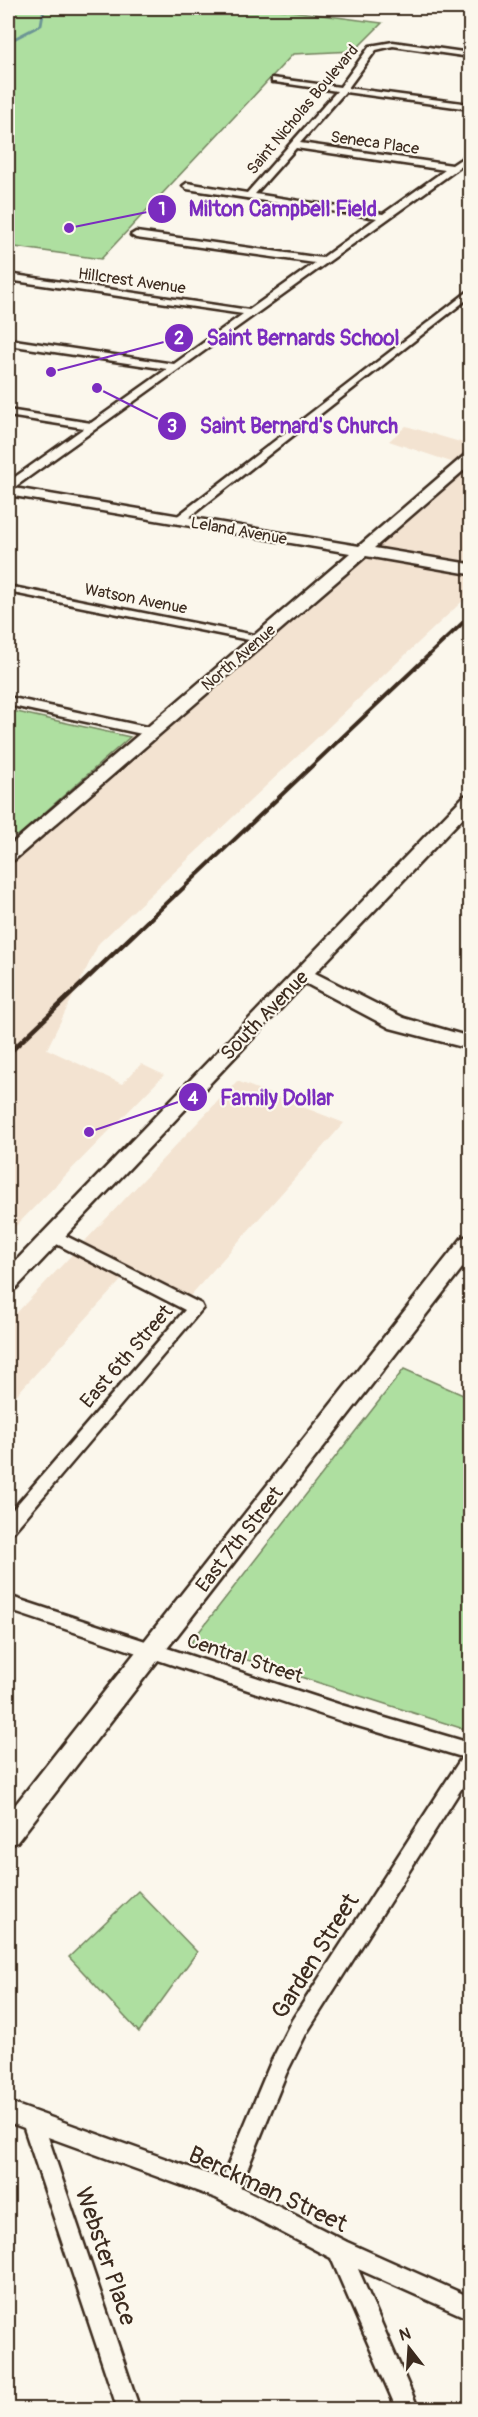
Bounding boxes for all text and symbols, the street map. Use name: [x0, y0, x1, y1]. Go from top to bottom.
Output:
street label: Saint Nicholas Boulevard: [243, 41, 363, 179]
street label: Seneca Place: [329, 127, 420, 159]
callout: Milton Campbell Field: [147, 189, 389, 228]
text: Milton Campbell Field: [189, 196, 377, 223]
text: 1: [158, 198, 166, 221]
street label: Hillcrest Avenue: [77, 264, 187, 298]
callout: Saint Bernards School: [164, 319, 411, 358]
text: Saint Bernards School: [206, 325, 400, 352]
text: 2: [174, 327, 184, 350]
callout: Saint Bernard's Church: [157, 406, 410, 445]
text: Saint Bernard's Church: [200, 413, 398, 440]
text: 3: [167, 415, 177, 438]
street label: Leland Avenue: [189, 513, 289, 549]
street label: Watson Avenue: [83, 579, 189, 619]
street label: North Avenue: [197, 620, 280, 695]
street label: South Avenue: [215, 965, 314, 1066]
callout: Family Dollar: [178, 1078, 346, 1117]
text: Family Dollar: [220, 1085, 334, 1112]
text: 4: [188, 1087, 199, 1110]
street label: East 6th Street: [75, 1299, 179, 1413]
street label: East 7th Street: [190, 1481, 289, 1597]
street label: Central Street: [184, 1628, 307, 1689]
street label: Garden Street: [265, 1888, 366, 2024]
street label: Berckman Street: [184, 2140, 352, 2239]
street label: Webster Place: [68, 2183, 143, 2329]
north arrow: [379, 2318, 439, 2378]
text: N: [397, 2323, 413, 2346]

